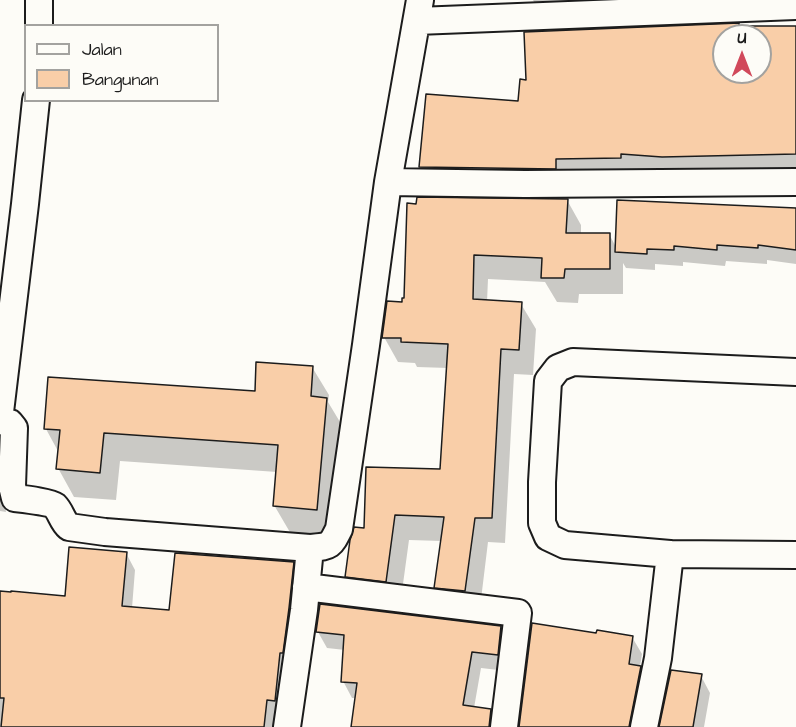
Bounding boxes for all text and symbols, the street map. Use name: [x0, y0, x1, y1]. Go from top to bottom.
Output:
legend: [24, 24, 219, 102]
north arrow: [712, 24, 772, 84]
text: U: [738, 27, 746, 49]
text: Jalan: [82, 37, 122, 62]
text: Bangunan: [82, 67, 159, 92]

